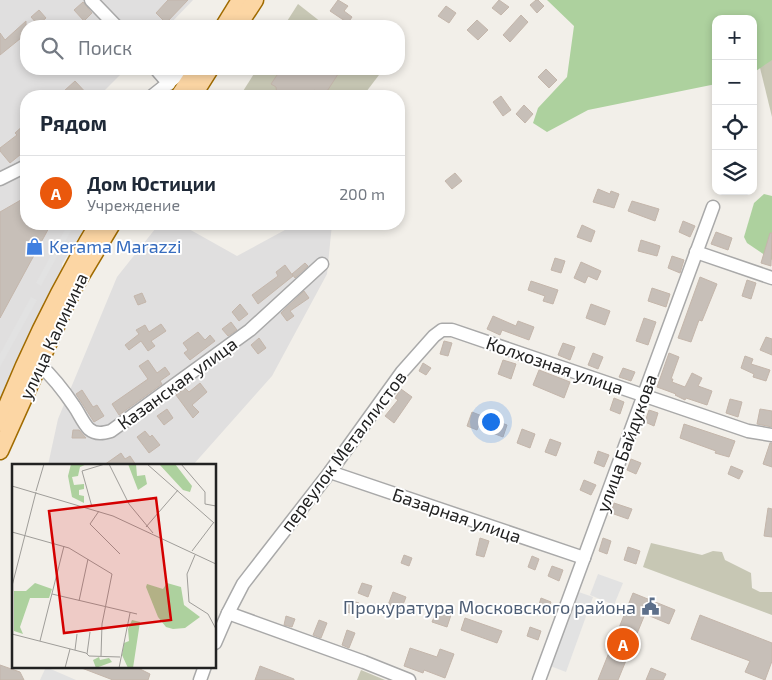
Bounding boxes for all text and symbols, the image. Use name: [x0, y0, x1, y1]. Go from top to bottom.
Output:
map controls: [712, 15, 757, 195]
button: +: [712, 15, 757, 60]
search box: [20, 20, 405, 75]
icon: search: [38, 34, 66, 62]
text: Поиск: [78, 36, 132, 59]
button: −: [712, 60, 757, 105]
button: locate: [712, 105, 757, 150]
text: Рядом: [40, 110, 107, 135]
button: layers: [712, 150, 757, 195]
text: Дом Юстиции: [87, 172, 216, 195]
text: A: [51, 184, 61, 203]
text: 200 m: [339, 184, 385, 203]
text: Учреждение: [87, 195, 180, 214]
place label: Kerama Marazzi: [49, 235, 181, 257]
shop icon: Kerama Marazzi: [25, 236, 45, 256]
street label: улица Калинина: [14, 269, 92, 403]
street label: Колхозная улица: [483, 331, 627, 399]
street label: Казанская улица: [113, 332, 241, 434]
street label: переулок Металлистов: [275, 366, 411, 536]
street label: улица Байдукова: [591, 371, 661, 515]
your location: [478, 409, 504, 435]
inset map: [12, 464, 216, 668]
street label: Базарная улица: [390, 483, 524, 547]
place label: Прокуратура Московского района: [343, 596, 636, 618]
public building icon: Прокуратура Московского района: [640, 597, 660, 617]
pin: A: [607, 625, 639, 663]

